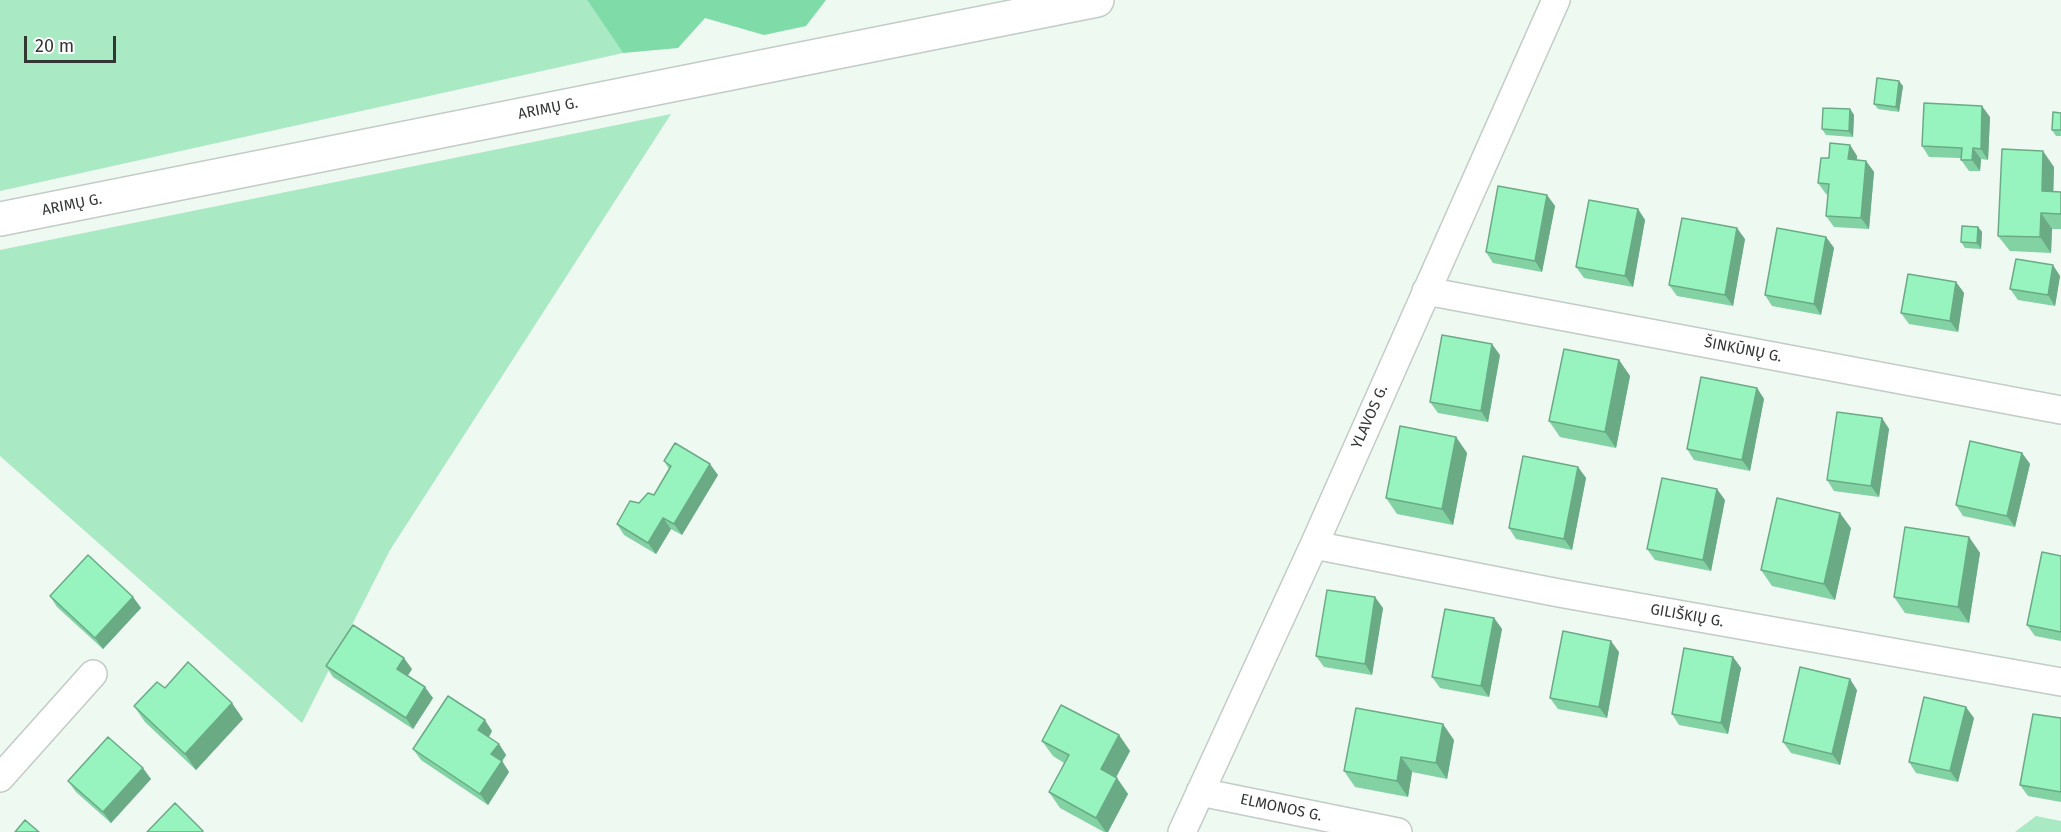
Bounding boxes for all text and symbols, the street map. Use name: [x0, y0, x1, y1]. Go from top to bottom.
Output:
scale bar: [27, 24, 118, 62]
text: 20 m: [35, 35, 74, 57]
street label: ARIMŲ G.: [516, 94, 580, 124]
street label: ARIMŲ G.: [40, 190, 104, 220]
street label: ŠINKŪNŲ G.: [1703, 334, 1783, 366]
street label: YLAVOS G.: [1348, 382, 1392, 452]
street label: GILIŠKIŲ G.: [1649, 601, 1725, 631]
street label: ELMONOS G.: [1238, 791, 1324, 825]

